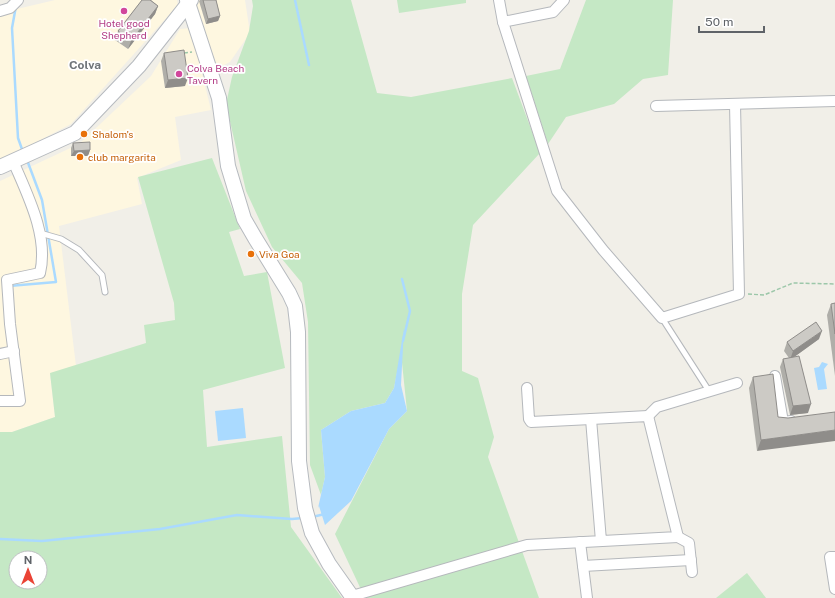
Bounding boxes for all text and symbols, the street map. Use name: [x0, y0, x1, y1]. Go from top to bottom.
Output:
marker: Hotel good Shepherd: [119, 6, 129, 16]
scale bar: [699, 8, 764, 34]
text: 50 m: [705, 15, 733, 29]
place label: Hotel good Shepherd: [98, 17, 150, 41]
district label: Colva: [69, 58, 101, 72]
place label: Colva Beach Tavern: [187, 62, 244, 86]
marker: Colva Beach Tavern: [174, 69, 184, 79]
place label: Shalom's: [92, 128, 133, 140]
marker: Shalom's: [79, 129, 89, 139]
place label: club margarita: [88, 151, 156, 163]
marker: club margarita: [75, 152, 85, 162]
place label: Viva Goa: [259, 248, 300, 260]
marker: Viva Goa: [246, 249, 256, 259]
north arrow: [8, 550, 48, 590]
text: N: [24, 554, 32, 566]

